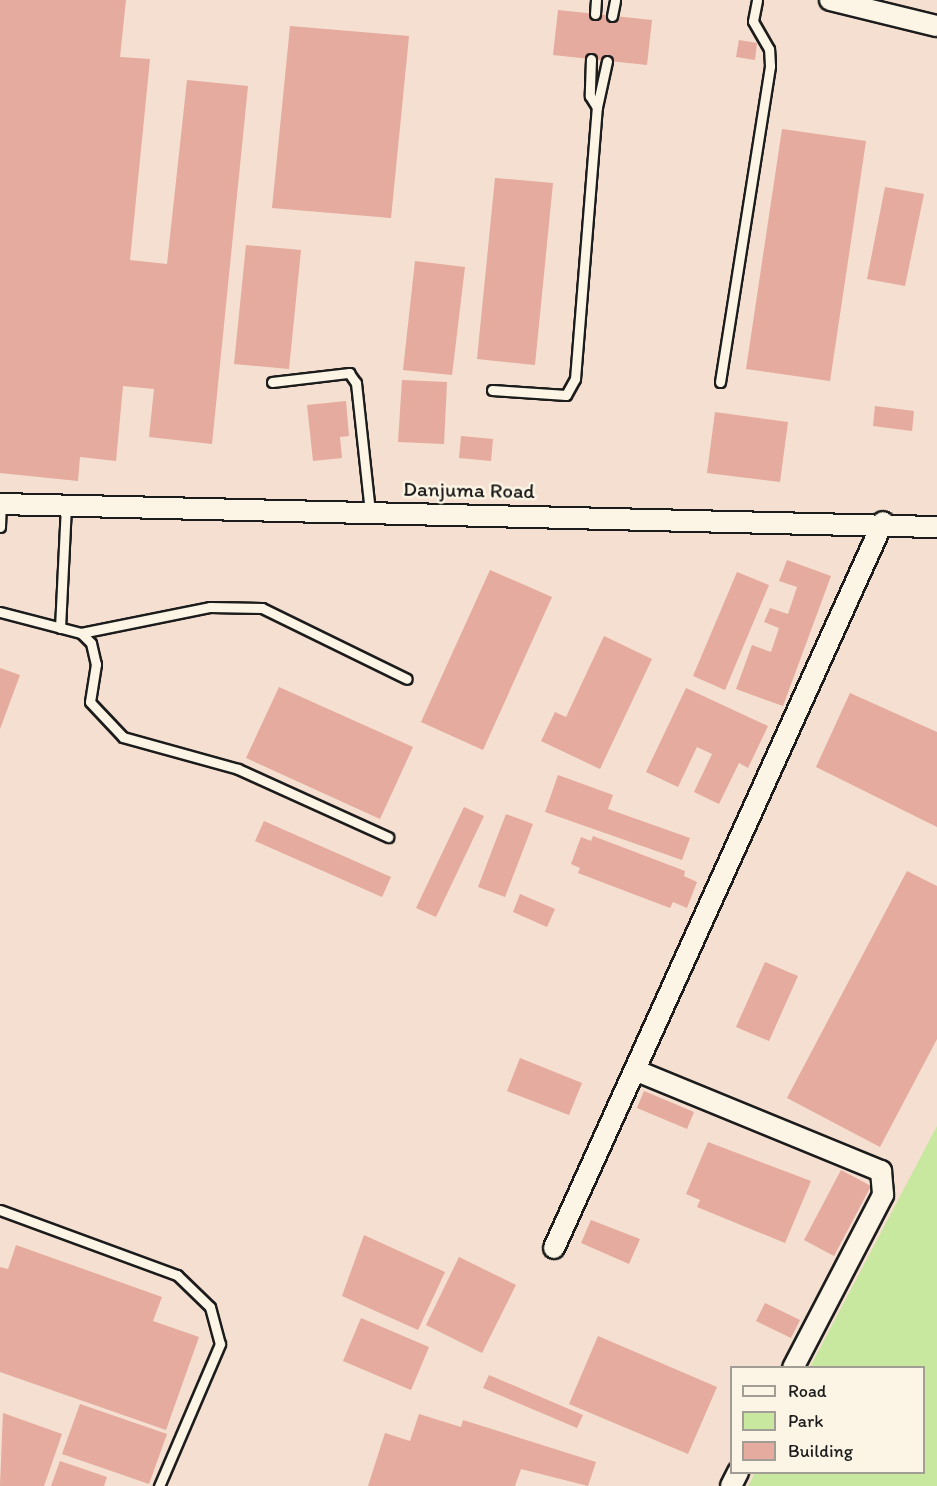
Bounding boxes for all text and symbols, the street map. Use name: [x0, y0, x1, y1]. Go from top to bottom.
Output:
street label: Danjuma Road: [403, 476, 535, 504]
legend: [730, 1366, 925, 1474]
text: Road: [788, 1380, 827, 1402]
text: Park: [788, 1410, 823, 1432]
text: Building: [788, 1440, 853, 1462]

